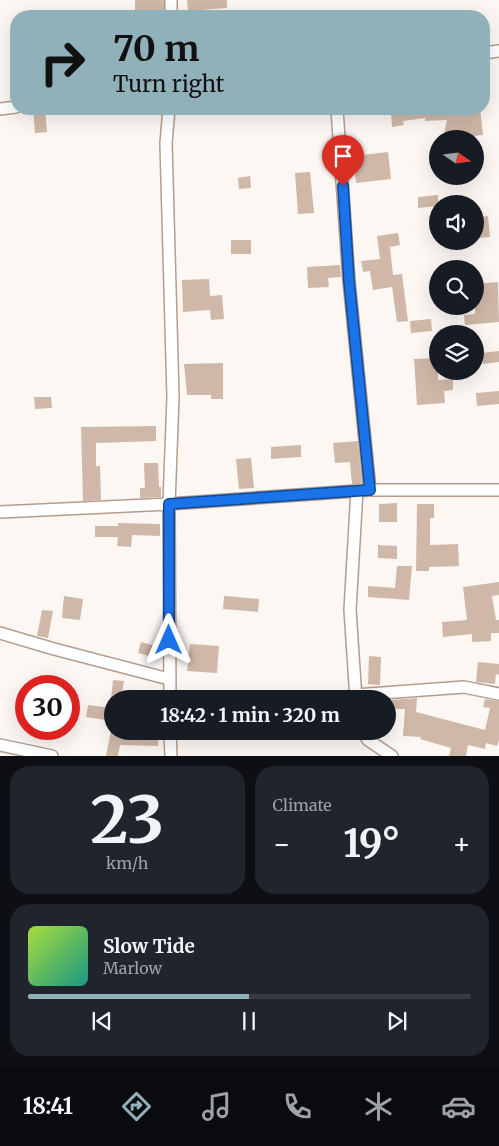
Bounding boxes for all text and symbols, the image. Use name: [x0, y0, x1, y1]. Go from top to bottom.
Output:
text: 70 m: [113, 27, 200, 71]
icon: right: [30, 30, 95, 95]
text: Turn right: [113, 70, 224, 98]
north arrow: [429, 130, 484, 185]
map controls: [429, 130, 484, 380]
pin: [322, 135, 364, 186]
icon: arrive: [329, 142, 357, 170]
button: sound: [429, 195, 484, 250]
button: search: [429, 260, 484, 315]
button: layers: [429, 325, 484, 380]
position arrow: [142, 613, 194, 665]
speed limit sign: 30: [15, 675, 80, 740]
text: 18:42 · 1 min · 320 m: [160, 703, 340, 727]
text: 23: [90, 779, 164, 861]
text: Climate: [273, 795, 332, 815]
text: 19°: [343, 820, 400, 867]
text: −: [273, 826, 291, 862]
text: +: [452, 826, 471, 862]
text: km/h: [106, 853, 148, 873]
text: Slow Tide: [103, 934, 195, 958]
text: Marlow: [103, 958, 162, 978]
icon: previous: [88, 1007, 116, 1035]
icon: pause: [235, 1007, 263, 1035]
icon: next: [383, 1007, 411, 1035]
icon: directions: [119, 1089, 154, 1124]
icon: music: [199, 1089, 234, 1124]
icon: phone: [280, 1089, 315, 1124]
icon: climate: [361, 1089, 396, 1124]
icon: car: [441, 1089, 476, 1124]
text: 18:41: [23, 1092, 73, 1120]

